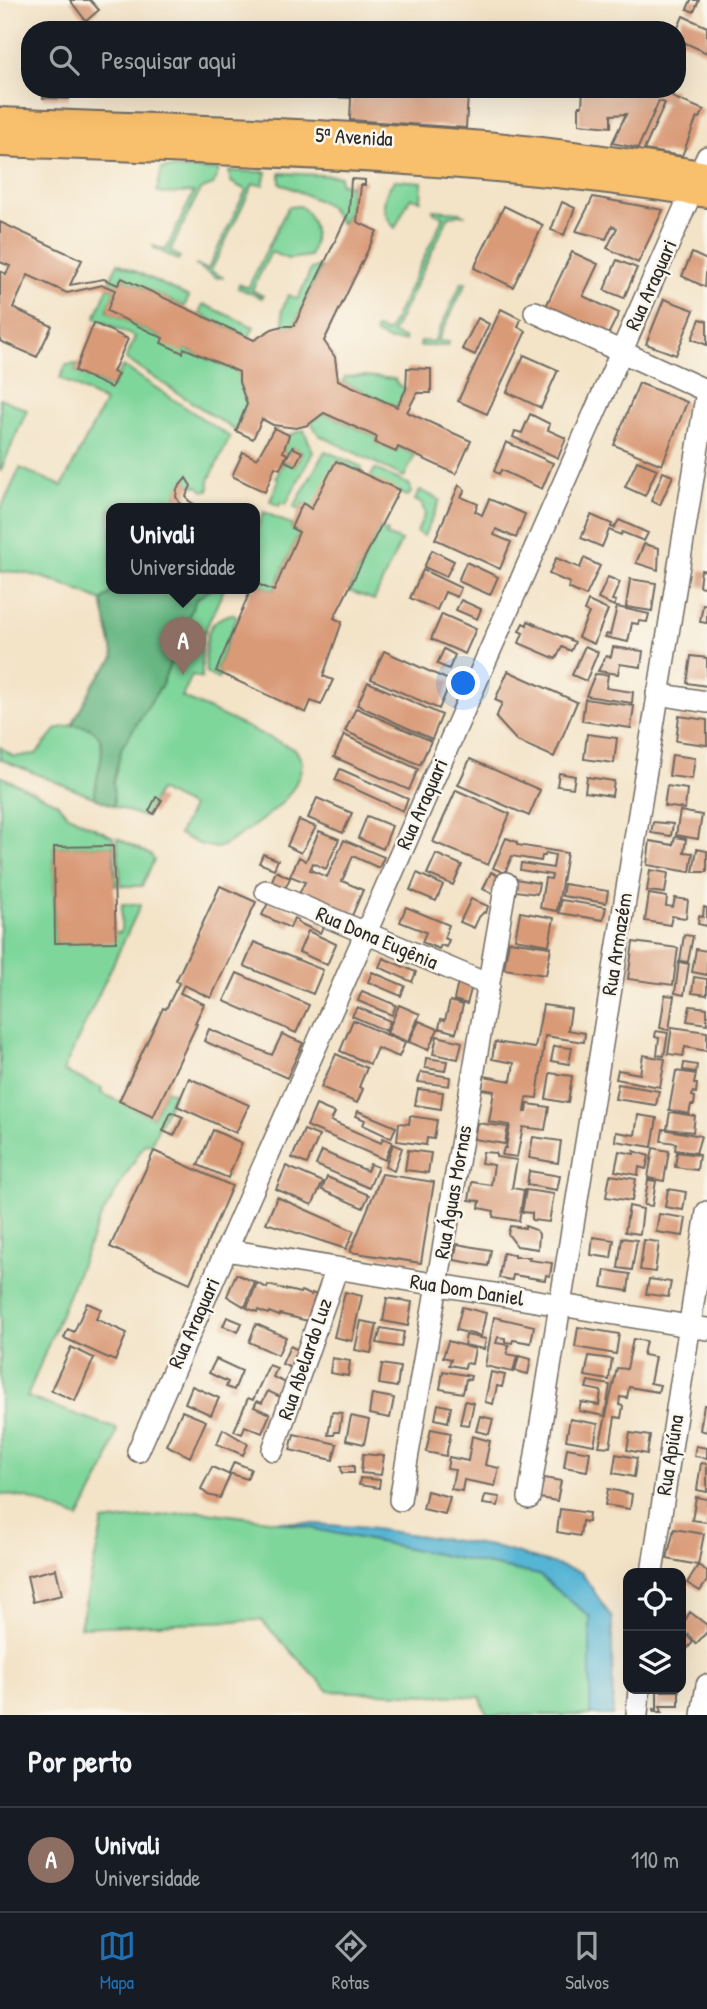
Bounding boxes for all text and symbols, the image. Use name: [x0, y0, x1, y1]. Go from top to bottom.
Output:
search box: [21, 21, 686, 98]
icon: search: [45, 41, 83, 79]
text: Pesquisar aqui: [101, 42, 237, 77]
street label: 5ª Avenida: [315, 120, 393, 153]
street label: Rua Araquari: [618, 235, 683, 335]
popup: [106, 503, 260, 594]
text: Univali: [130, 516, 195, 551]
text: Universidade: [130, 551, 236, 582]
pin: A: [160, 617, 206, 675]
your location: [446, 666, 480, 700]
street label: Rua Araquari: [389, 754, 454, 854]
street label: Rua Armazém: [594, 891, 639, 997]
street label: Rua Dona Eugênia: [312, 899, 443, 976]
street label: Rua Águas Mornas: [427, 1123, 479, 1261]
street label: Rua Dom Daniel: [408, 1266, 526, 1313]
street label: Rua Araquari: [161, 1273, 226, 1373]
street label: Rua Abelardo Luz: [270, 1294, 339, 1424]
street label: Rua Apiúna: [649, 1413, 690, 1497]
map controls: [623, 1568, 686, 1694]
button: locate: [623, 1568, 686, 1631]
button: layers: [623, 1631, 686, 1694]
text: Por perto: [28, 1741, 132, 1781]
text: Univali: [95, 1827, 160, 1862]
text: A: [45, 1844, 57, 1875]
text: 110 m: [631, 1844, 679, 1875]
text: Universidade: [95, 1862, 201, 1893]
tab: Mapa: [98, 1927, 136, 1995]
tab: Rotas: [332, 1927, 370, 1995]
tab: Salvos: [565, 1927, 609, 1995]

